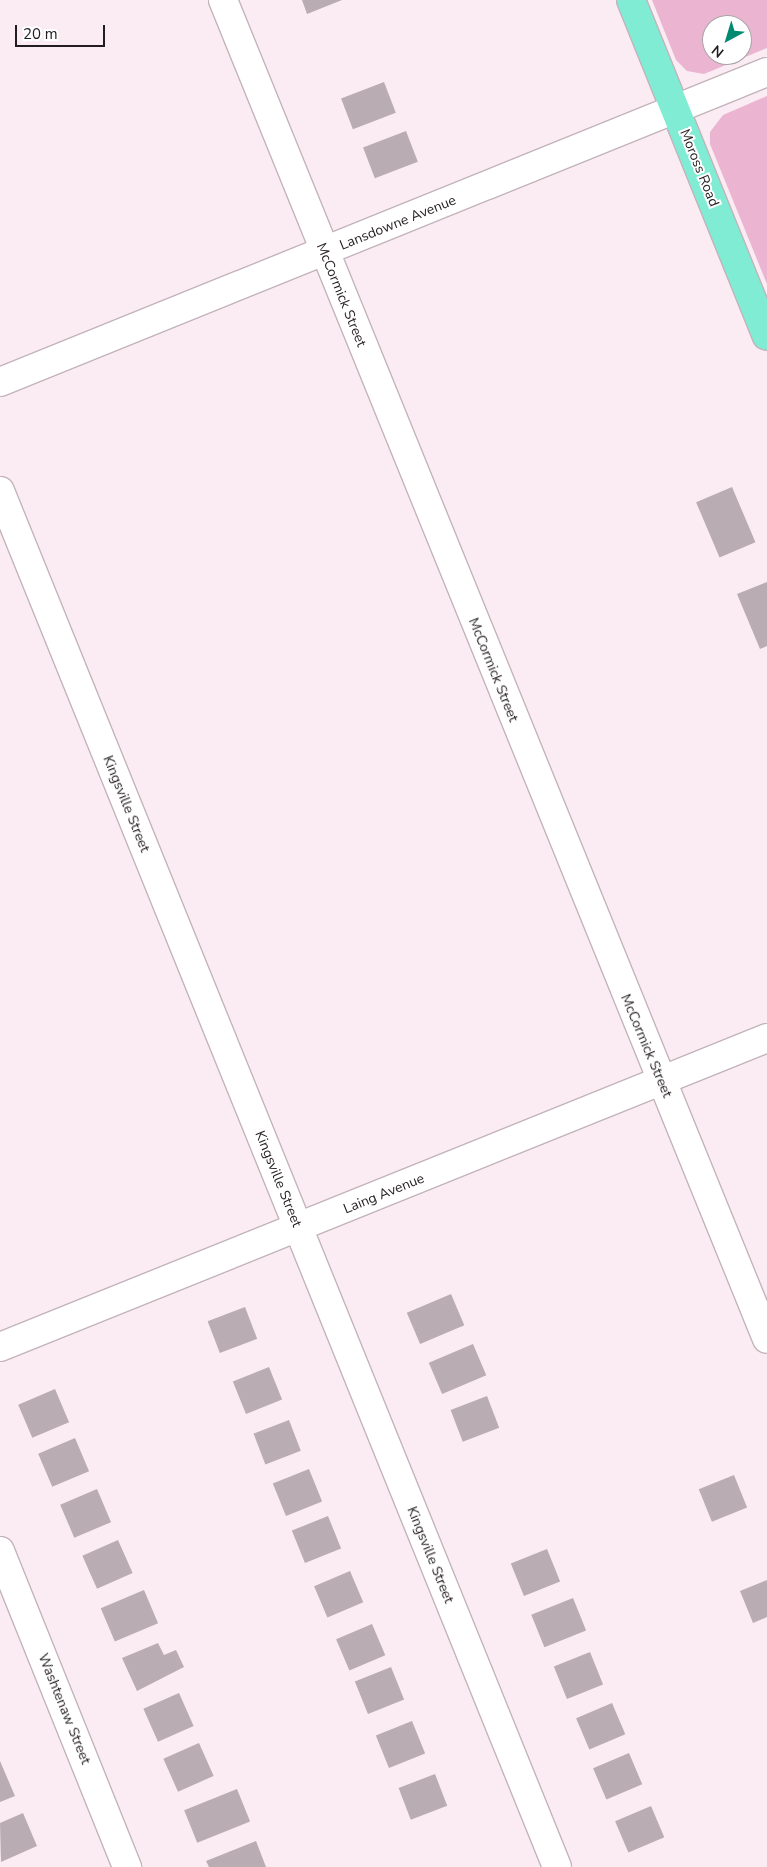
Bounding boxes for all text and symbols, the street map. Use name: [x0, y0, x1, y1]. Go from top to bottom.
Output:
scale bar: [18, 15, 108, 47]
north arrow: [702, 15, 752, 65]
text: 20 m: [23, 24, 58, 44]
text: N: [708, 41, 728, 62]
street label: Moross Road: [676, 127, 722, 209]
street label: Lansdowne Avenue: [337, 192, 459, 254]
street label: McCormick Street: [312, 241, 370, 349]
street label: McCormick Street: [464, 616, 522, 724]
street label: Kingsville Street: [99, 753, 153, 855]
street label: McCormick Street: [617, 992, 675, 1100]
street label: Kingsville Street: [251, 1128, 305, 1230]
street label: Laing Avenue: [341, 1170, 427, 1218]
street label: Kingsville Street: [403, 1504, 457, 1606]
street label: Washtenaw Street: [34, 1651, 94, 1767]

